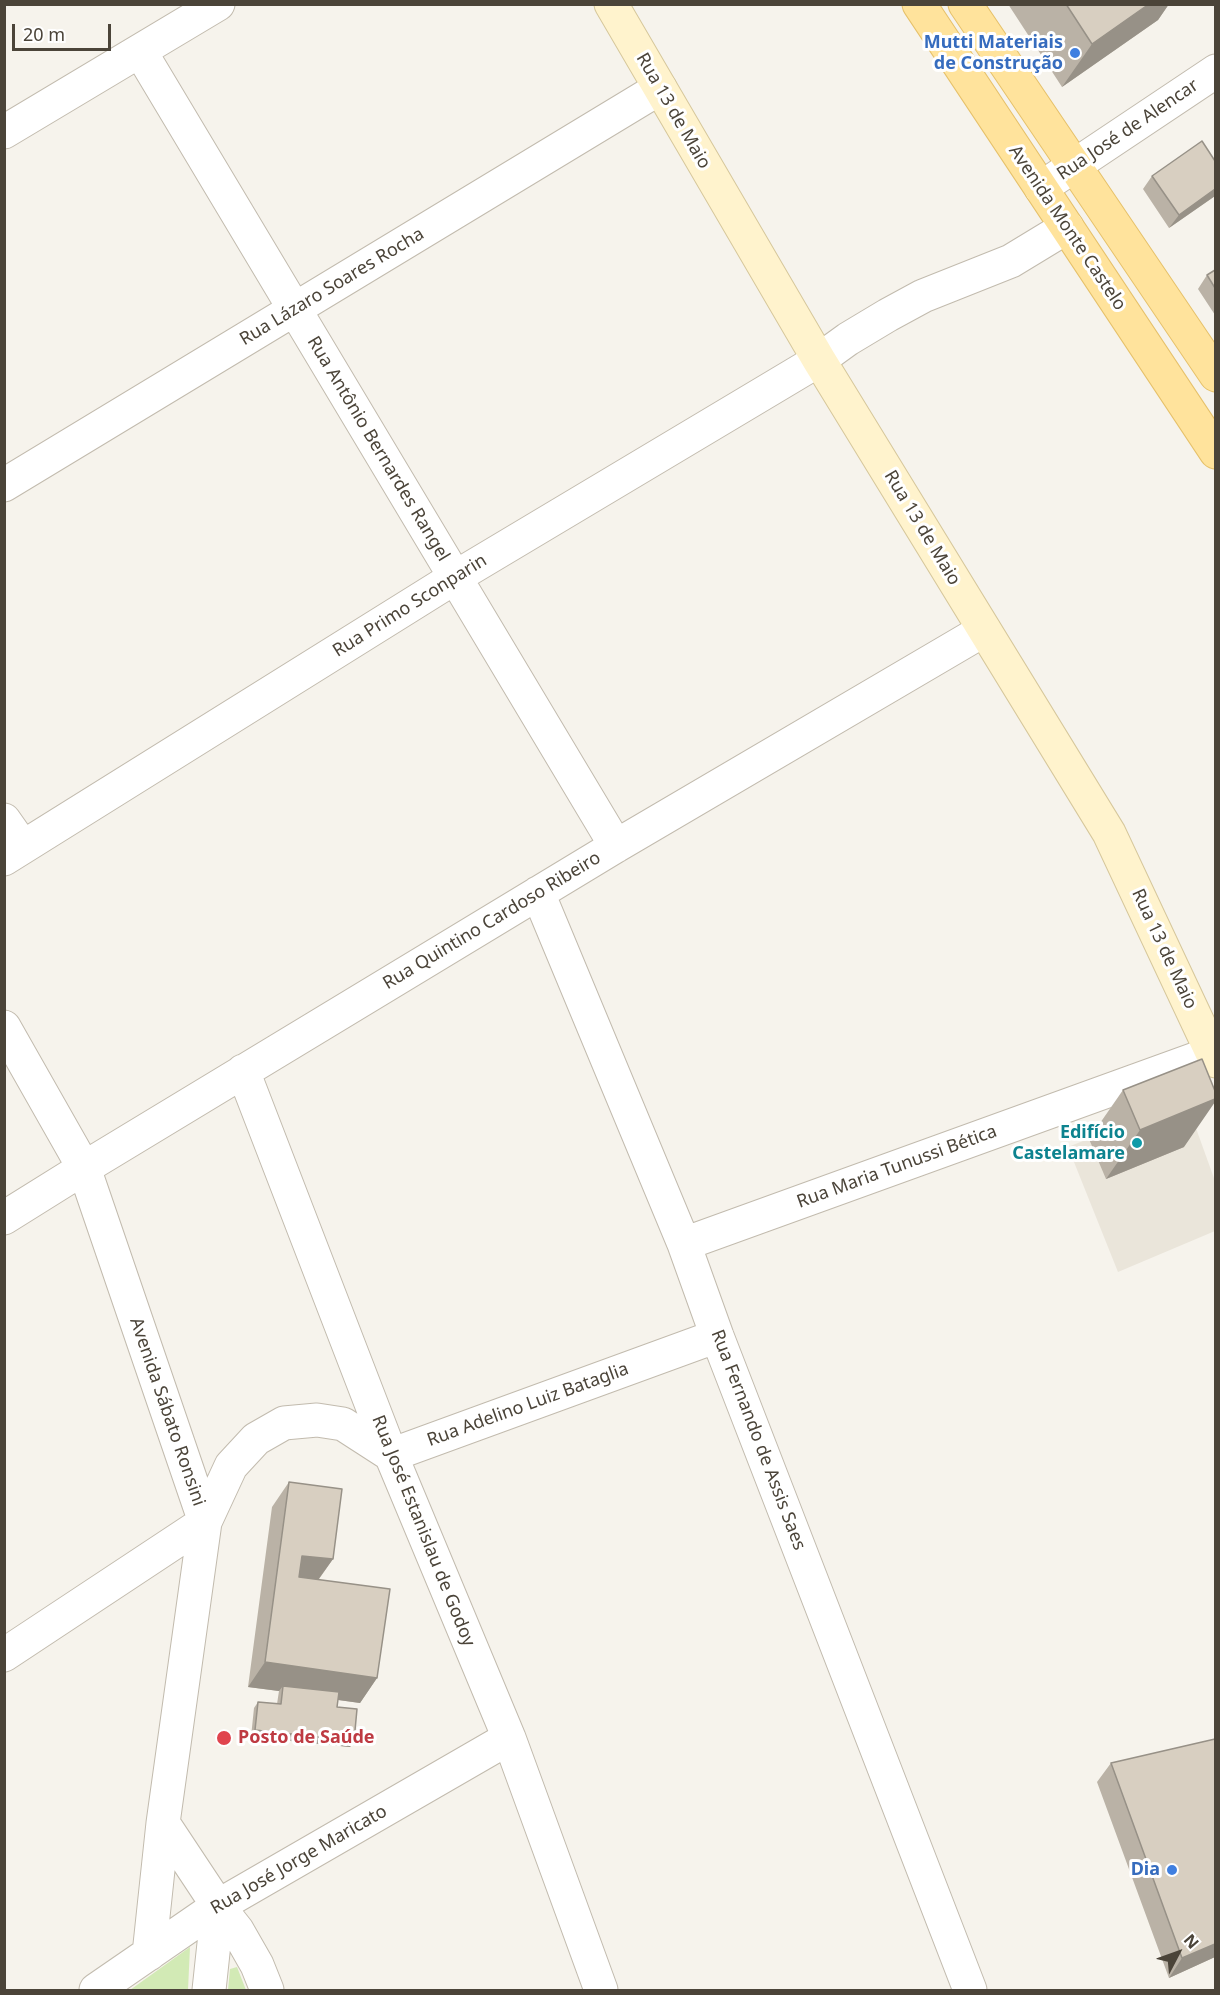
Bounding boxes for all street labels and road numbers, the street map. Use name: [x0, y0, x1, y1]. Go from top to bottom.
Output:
street label: Rua 13 de Maio: [631, 49, 715, 173]
street label: Rua José de Alencar: [1053, 75, 1203, 185]
street label: Avenida Monte Castelo: [1004, 141, 1130, 315]
street label: Rua Lázaro Soares Rocha: [236, 223, 428, 351]
street label: Rua Antônio Bernardes Rangel: [302, 333, 454, 565]
street label: Rua 13 de Maio: [879, 467, 965, 589]
street label: Rua Primo Sconparin: [329, 550, 491, 662]
street label: Rua Quintino Cardoso Ribeiro: [379, 847, 605, 995]
street label: Rua 13 de Maio: [1127, 885, 1201, 1013]
street label: Rua Maria Tunussi Bética: [794, 1121, 1000, 1213]
street label: Avenida Sábato Ronsini: [125, 1315, 209, 1509]
street label: Rua Fernando de Assis Saes: [706, 1327, 810, 1553]
street label: Rua Adelino Luiz Bataglia: [424, 1358, 632, 1452]
street label: Rua José Estanislau de Godoy: [367, 1412, 479, 1650]
street label: Rua José Jorge Maricato: [207, 1801, 391, 1919]

